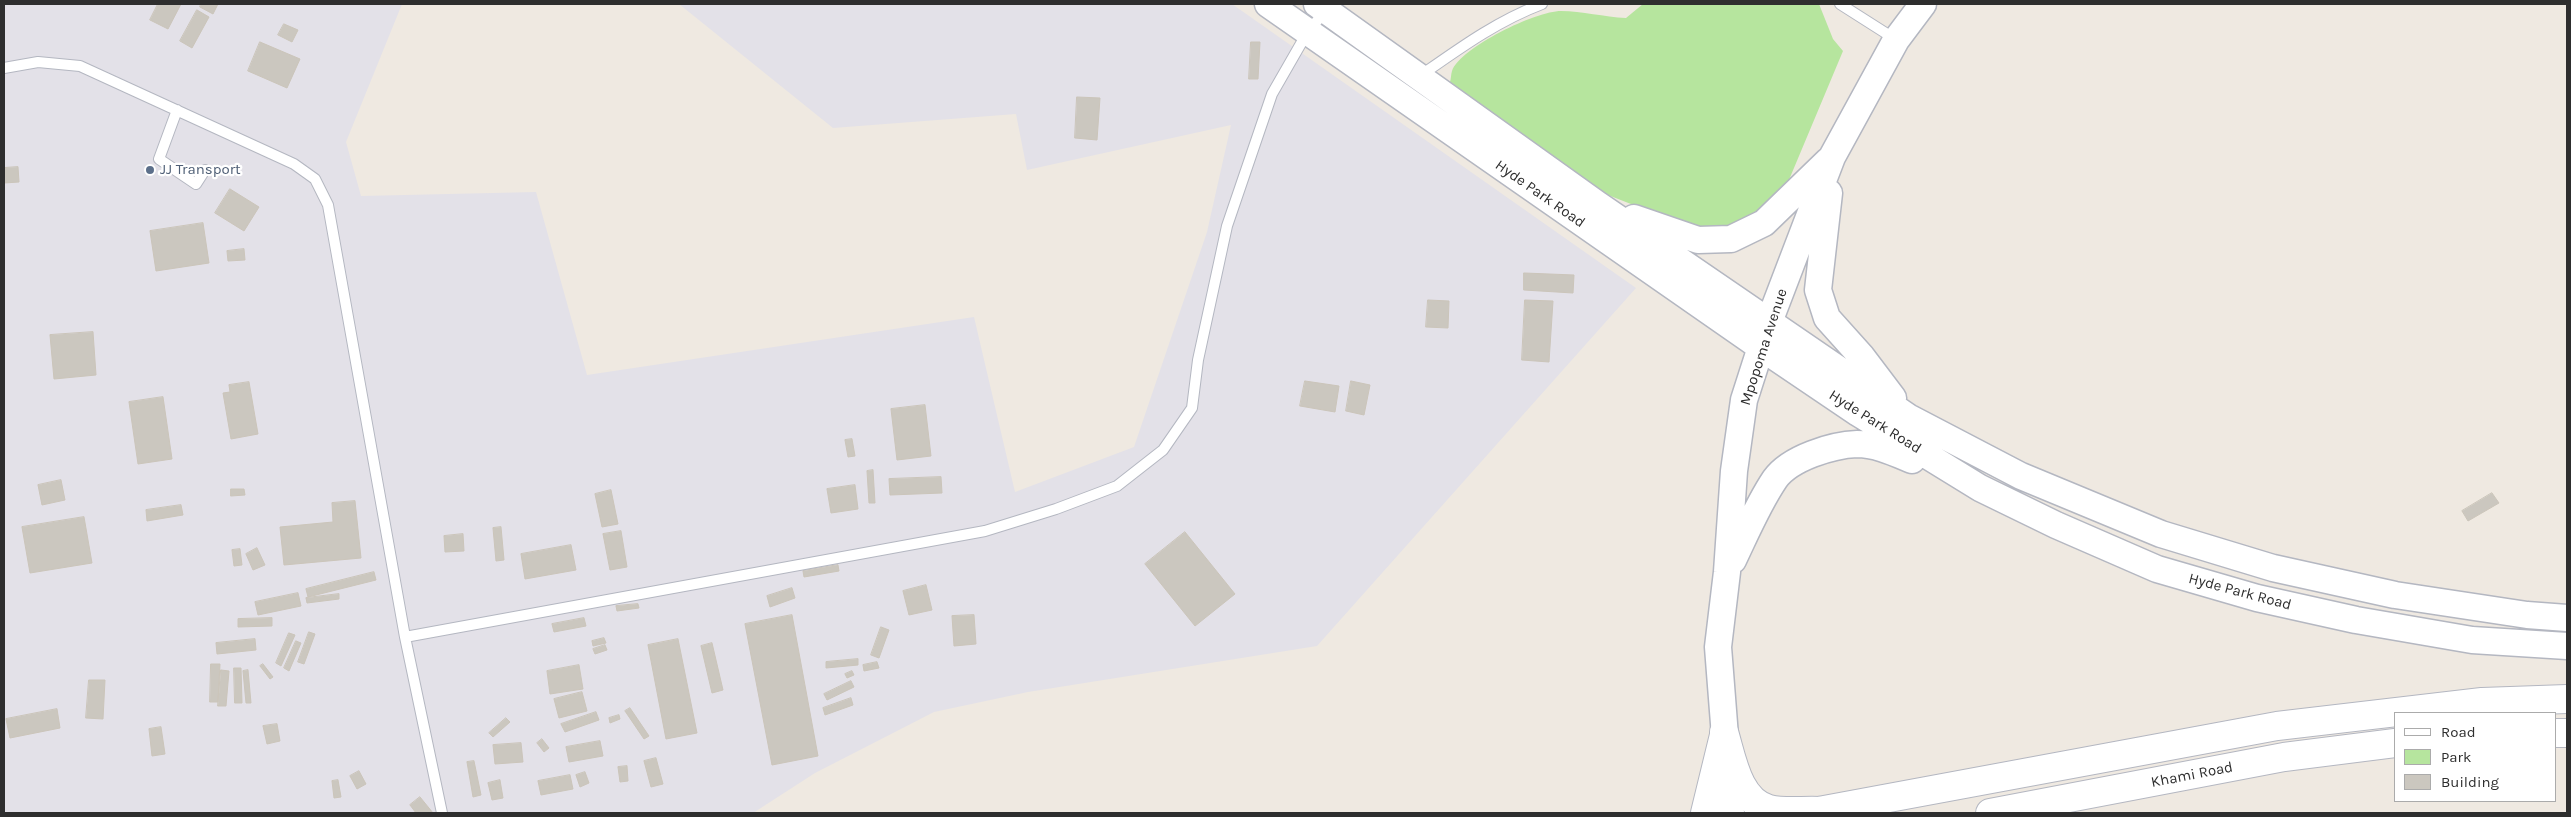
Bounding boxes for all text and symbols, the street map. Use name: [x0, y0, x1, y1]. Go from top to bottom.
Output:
street label: Hyde Park Road: [1492, 156, 1588, 232]
place label: JJ Transport: [160, 161, 241, 179]
marker: JJ Transport: [144, 164, 156, 176]
street label: Mpopoma Avenue: [1737, 286, 1791, 408]
street label: Hyde Park Road: [1825, 386, 1925, 458]
street label: Hyde Park Road: [2187, 570, 2293, 614]
legend: [2394, 712, 2556, 802]
text: Road: [2441, 723, 2476, 741]
text: Park: [2441, 748, 2471, 766]
street label: Khami Road: [2150, 758, 2234, 792]
text: Building: [2441, 773, 2499, 791]

